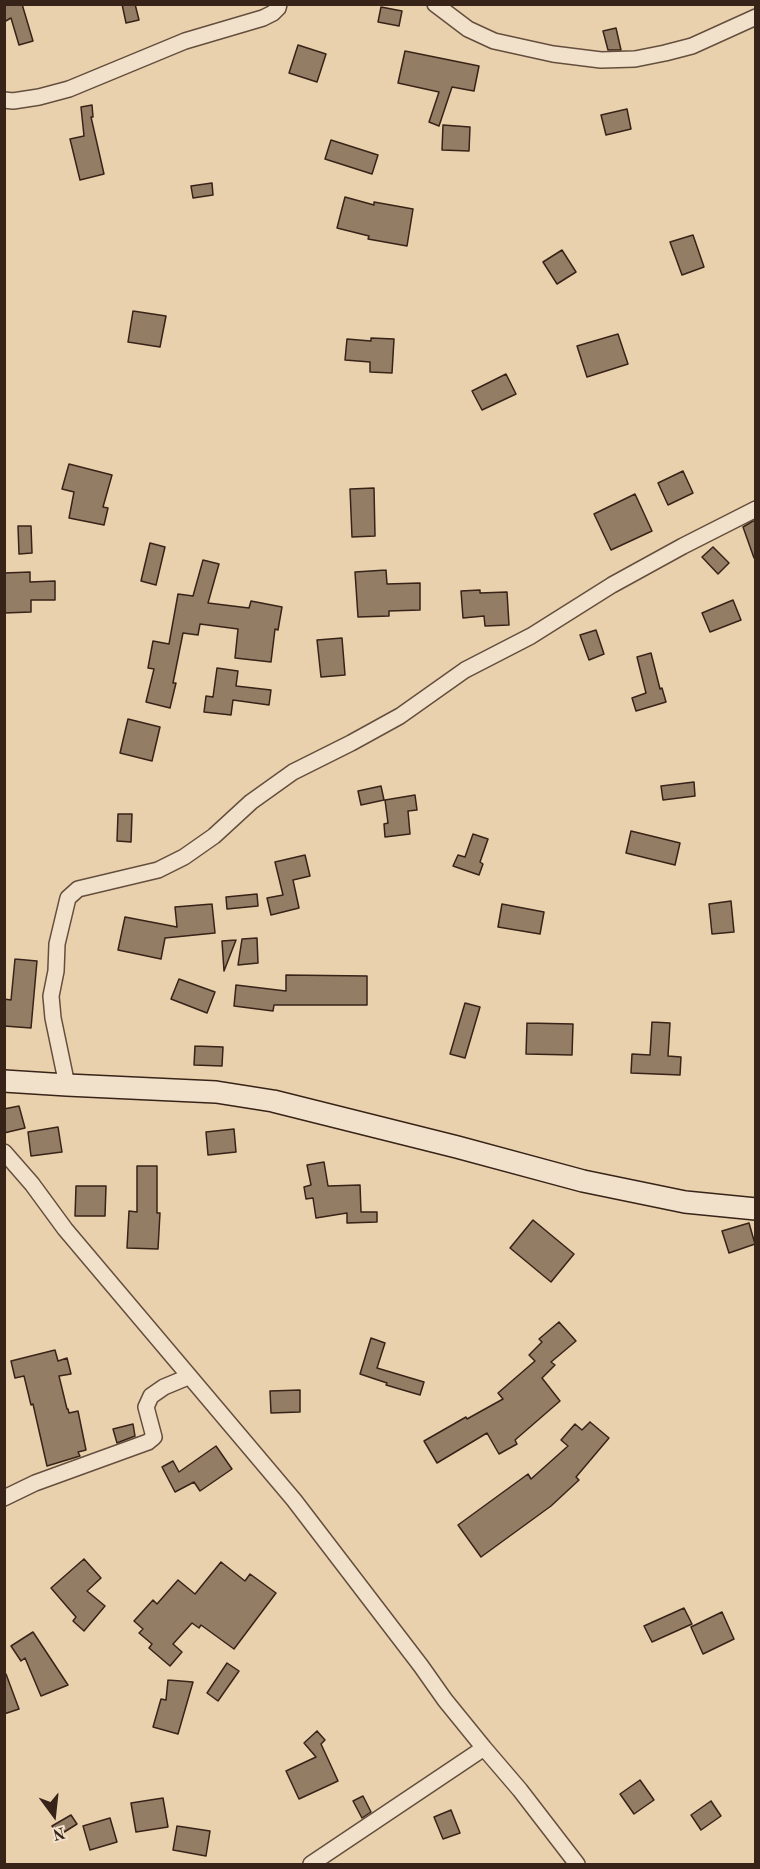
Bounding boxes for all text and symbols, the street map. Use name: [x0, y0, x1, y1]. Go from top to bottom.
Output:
north arrow: [24, 1785, 84, 1845]
text: N: [51, 1823, 67, 1842]

